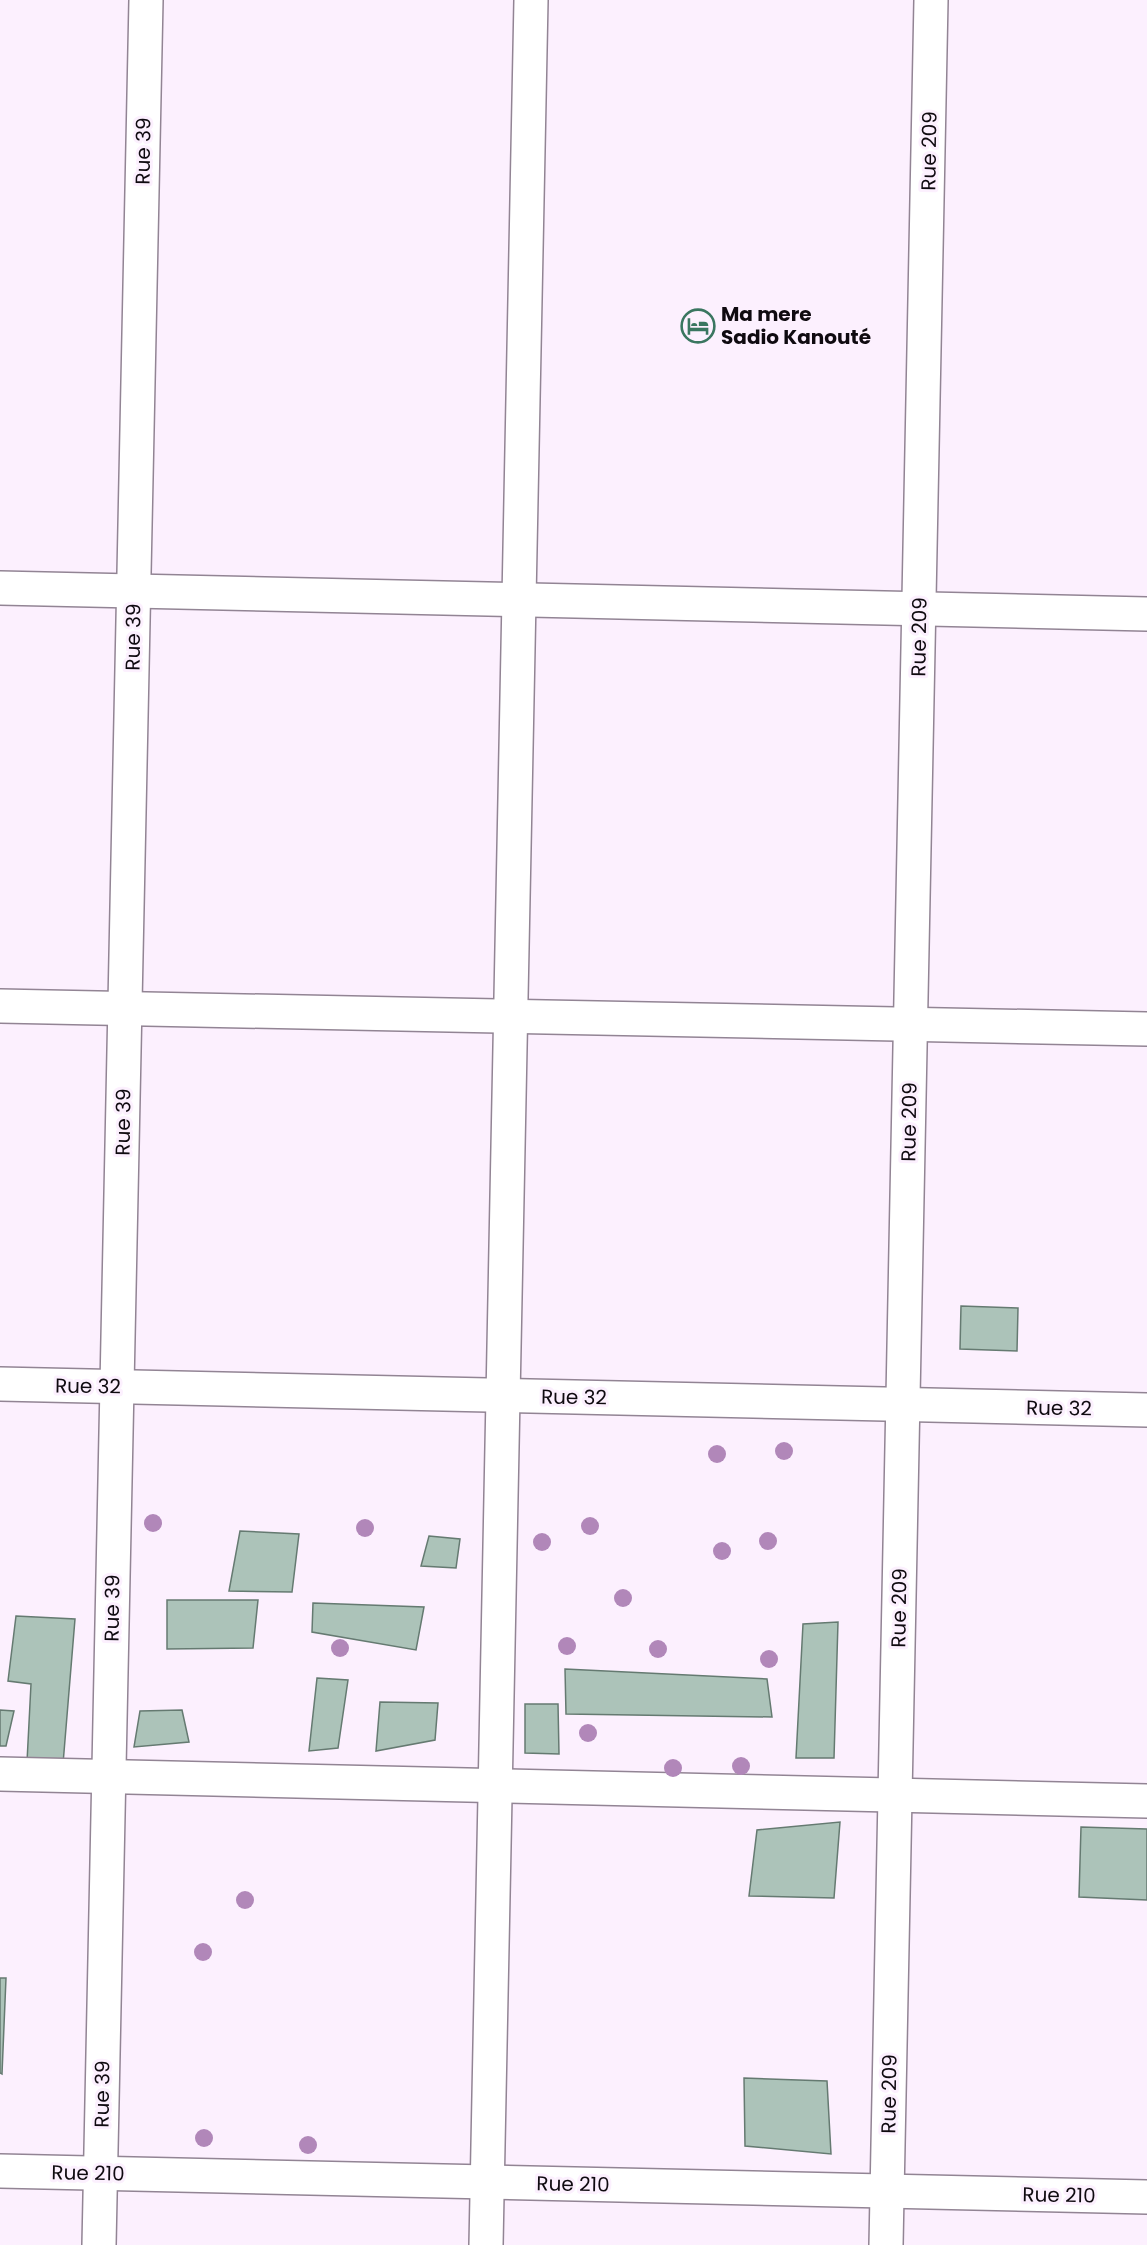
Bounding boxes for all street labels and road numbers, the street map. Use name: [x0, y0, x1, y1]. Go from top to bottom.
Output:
street label: Rue 209: [914, 111, 944, 191]
street label: Rue 39: [128, 117, 158, 185]
street label: Rue 209: [904, 597, 934, 677]
street label: Rue 39: [118, 603, 148, 671]
street label: Rue 209: [894, 1082, 924, 1162]
street label: Rue 39: [108, 1088, 138, 1156]
street label: Rue 32: [55, 1371, 121, 1401]
street label: Rue 32: [541, 1382, 607, 1412]
street label: Rue 32: [1026, 1393, 1092, 1423]
street label: Rue 209: [884, 1568, 914, 1648]
street label: Rue 39: [97, 1574, 127, 1642]
street label: Rue 209: [874, 2054, 904, 2134]
street label: Rue 39: [87, 2060, 117, 2128]
street label: Rue 210: [51, 2158, 125, 2188]
street label: Rue 210: [536, 2169, 610, 2199]
street label: Rue 210: [1022, 2180, 1096, 2210]

